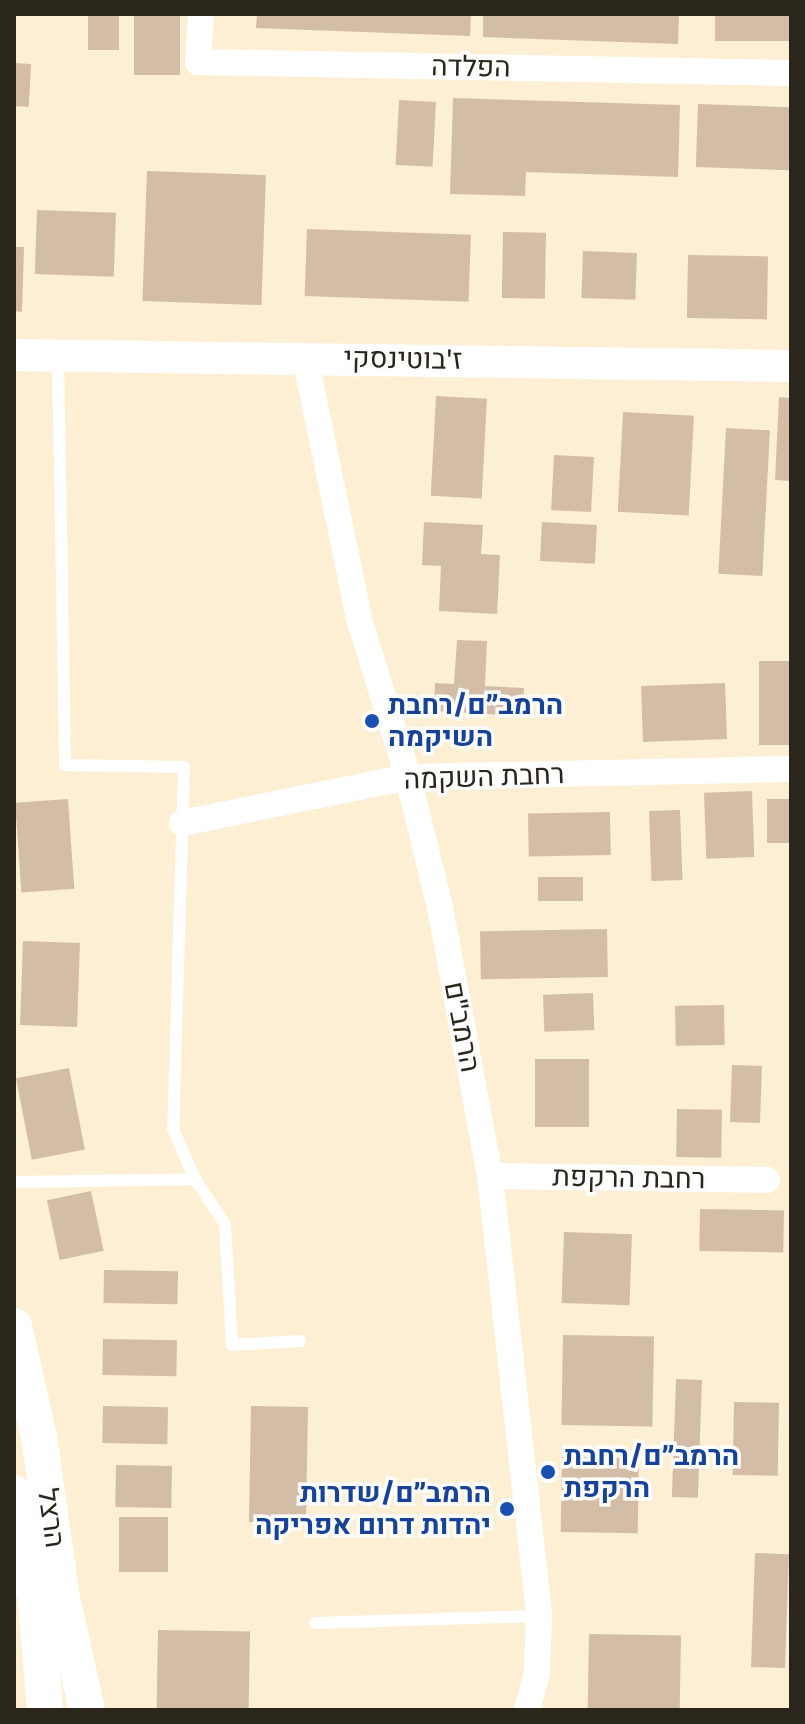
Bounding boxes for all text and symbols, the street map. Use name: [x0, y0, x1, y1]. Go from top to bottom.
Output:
street label: הפלדה: [431, 50, 511, 84]
street label: ז'בוטינסקי: [343, 341, 463, 377]
place label: הרמב״ם/רחבת השיקמה: [388, 688, 563, 754]
marker: הרמב״ם/רחבת השיקמה: [363, 712, 381, 730]
street label: רחבת השקמה: [403, 757, 565, 797]
street label: הרמב"ם: [437, 979, 487, 1075]
street label: רחבת הרקפת: [552, 1160, 706, 1196]
place label: הרמב״ם/רחבת הרקפת: [564, 1439, 739, 1505]
marker: הרמב״ם/רחבת הרקפת: [539, 1463, 557, 1481]
place label: הרמב״ם/שדרות יהדות דרום אפריקה: [255, 1476, 491, 1542]
street label: הרצל: [30, 1486, 72, 1550]
marker: הרמב״ם/שדרות יהדות דרום אפריקה: [498, 1500, 516, 1518]

